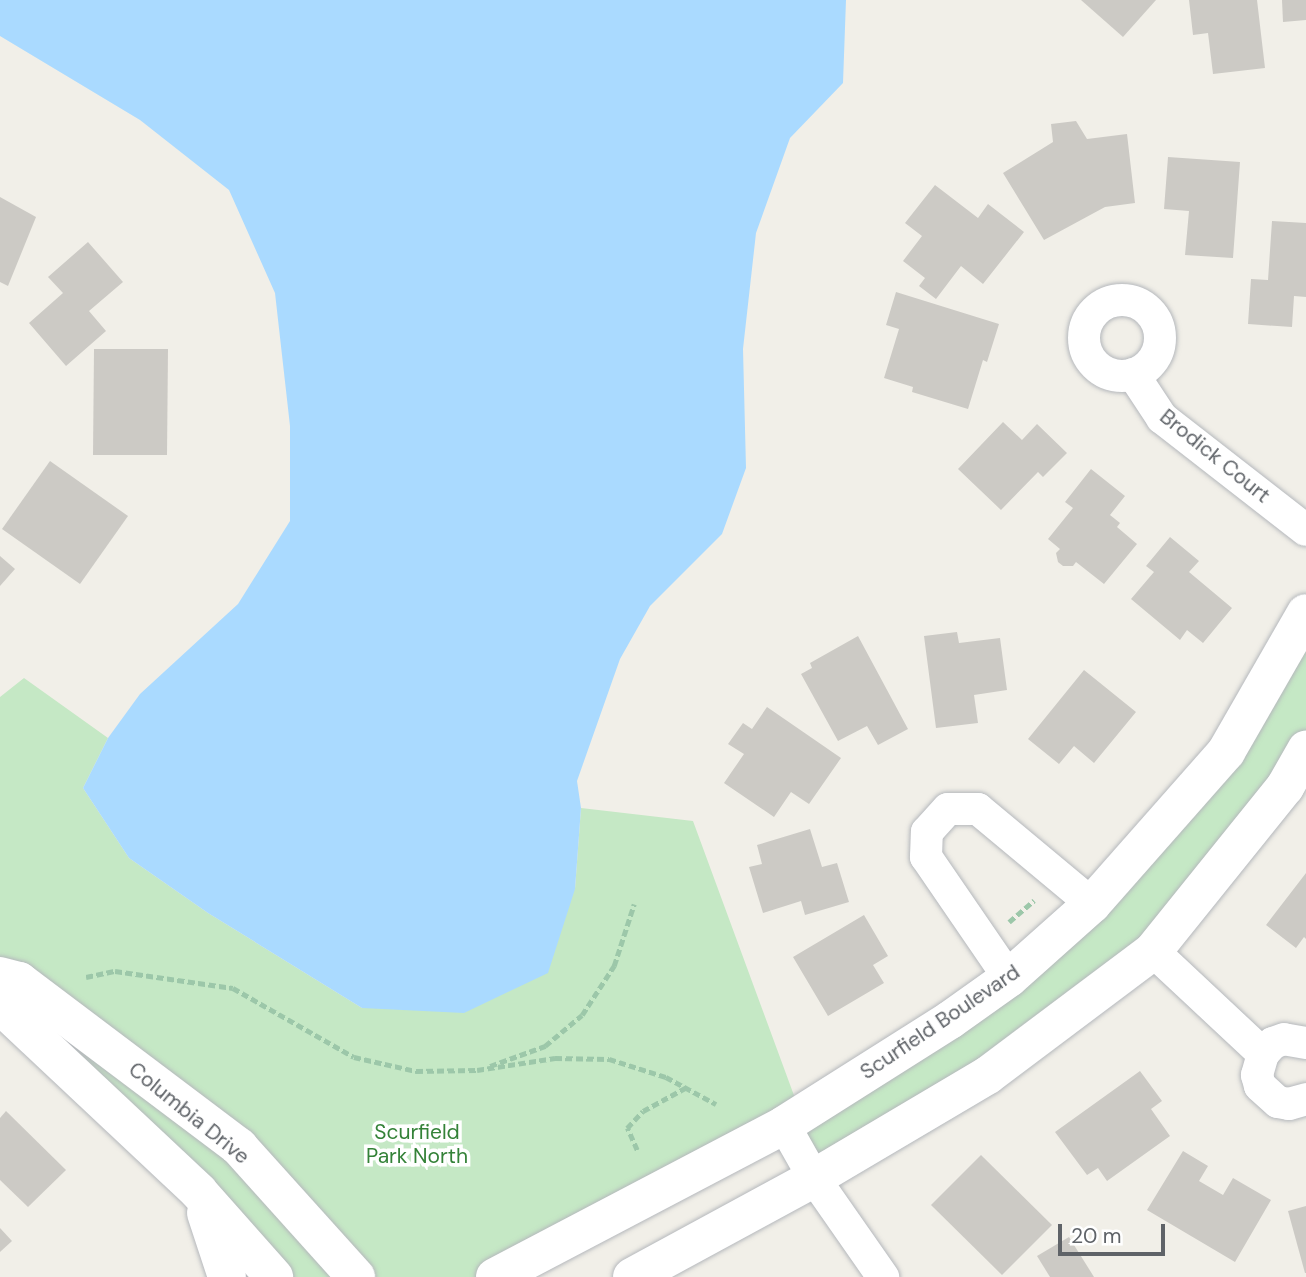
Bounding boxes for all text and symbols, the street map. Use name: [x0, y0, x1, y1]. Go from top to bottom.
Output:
street label: Brodick Court: [1155, 404, 1275, 508]
street label: Scurfield Boulevard: [855, 959, 1025, 1085]
street label: Columbia Drive: [124, 1057, 254, 1169]
park label: Scurfield Park North: [366, 1119, 468, 1169]
scale bar: [1061, 1210, 1168, 1254]
text: 20 m: [1071, 1222, 1122, 1250]

